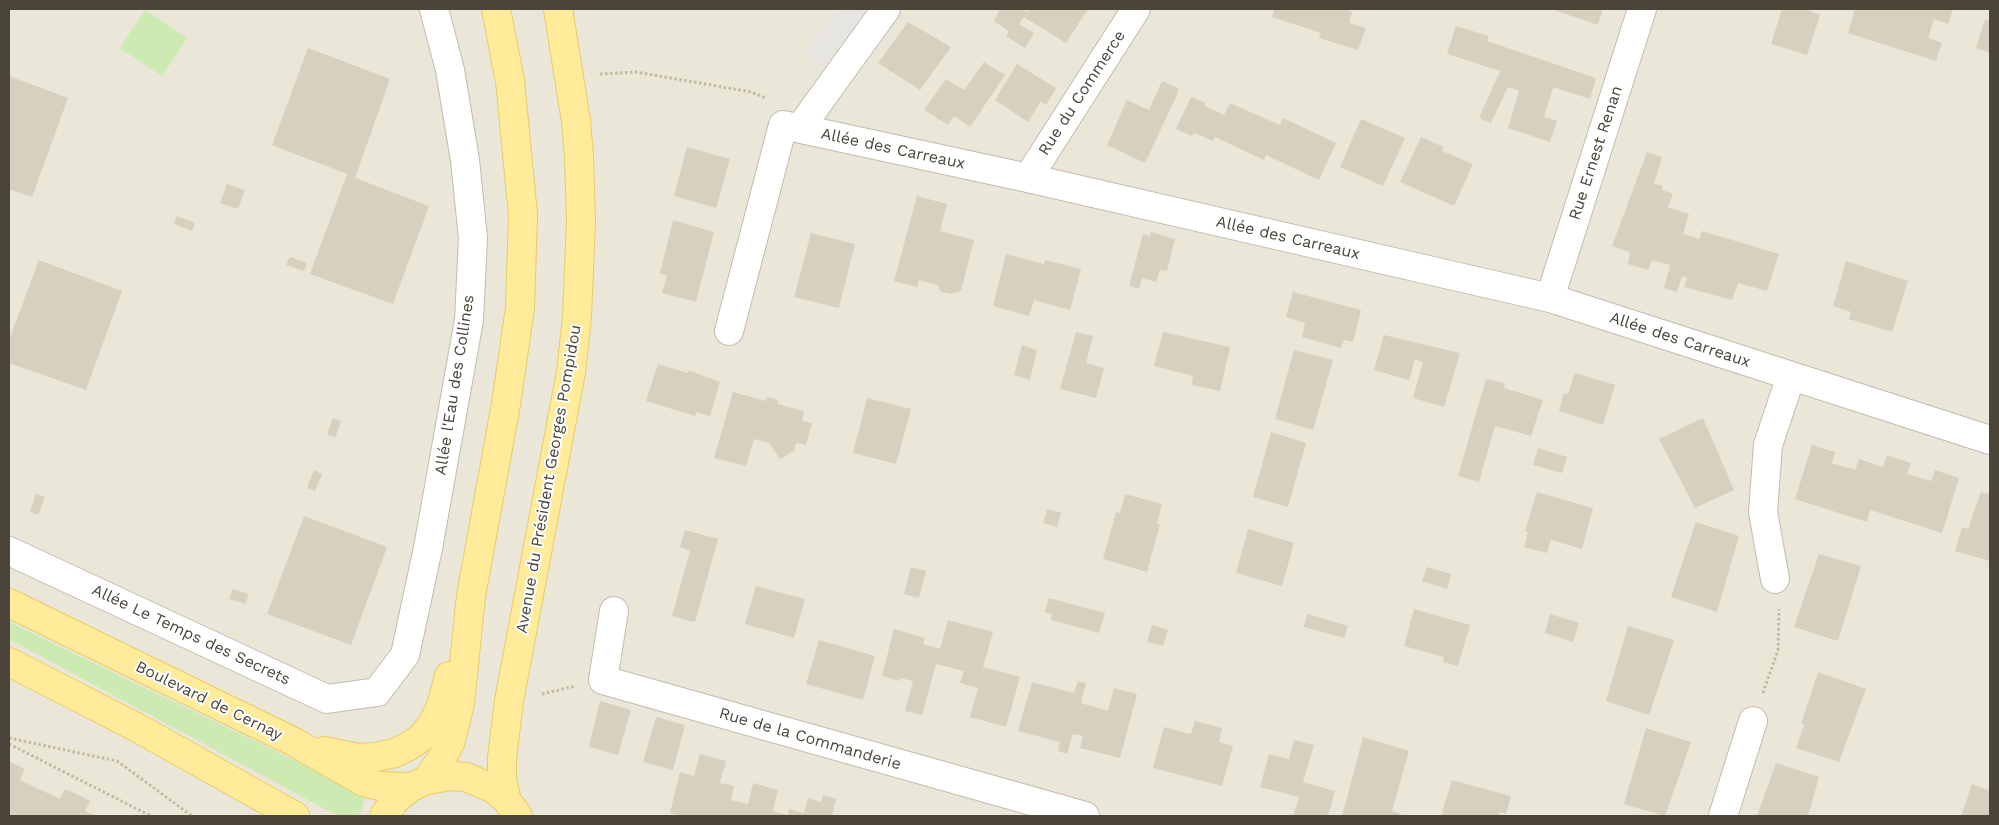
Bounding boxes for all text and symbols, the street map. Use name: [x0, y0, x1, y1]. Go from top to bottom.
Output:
street label: Rue du Commerce: [1034, 27, 1130, 159]
street label: Rue Ernest Renan: [1565, 83, 1627, 223]
street label: Allée des Carreaux: [819, 124, 967, 174]
street label: Allée des Carreaux: [1214, 212, 1362, 264]
street label: Allée l'Eau des Collines: [431, 293, 479, 477]
street label: Allée des Carreaux: [1607, 308, 1753, 372]
street label: Avenue du Président Georges Pompidou: [512, 323, 586, 635]
street label: Allée Le Temps des Secrets: [89, 581, 293, 689]
street label: Boulevard de Cernay: [132, 657, 286, 745]
street label: Rue de la Commanderie: [717, 704, 903, 774]

